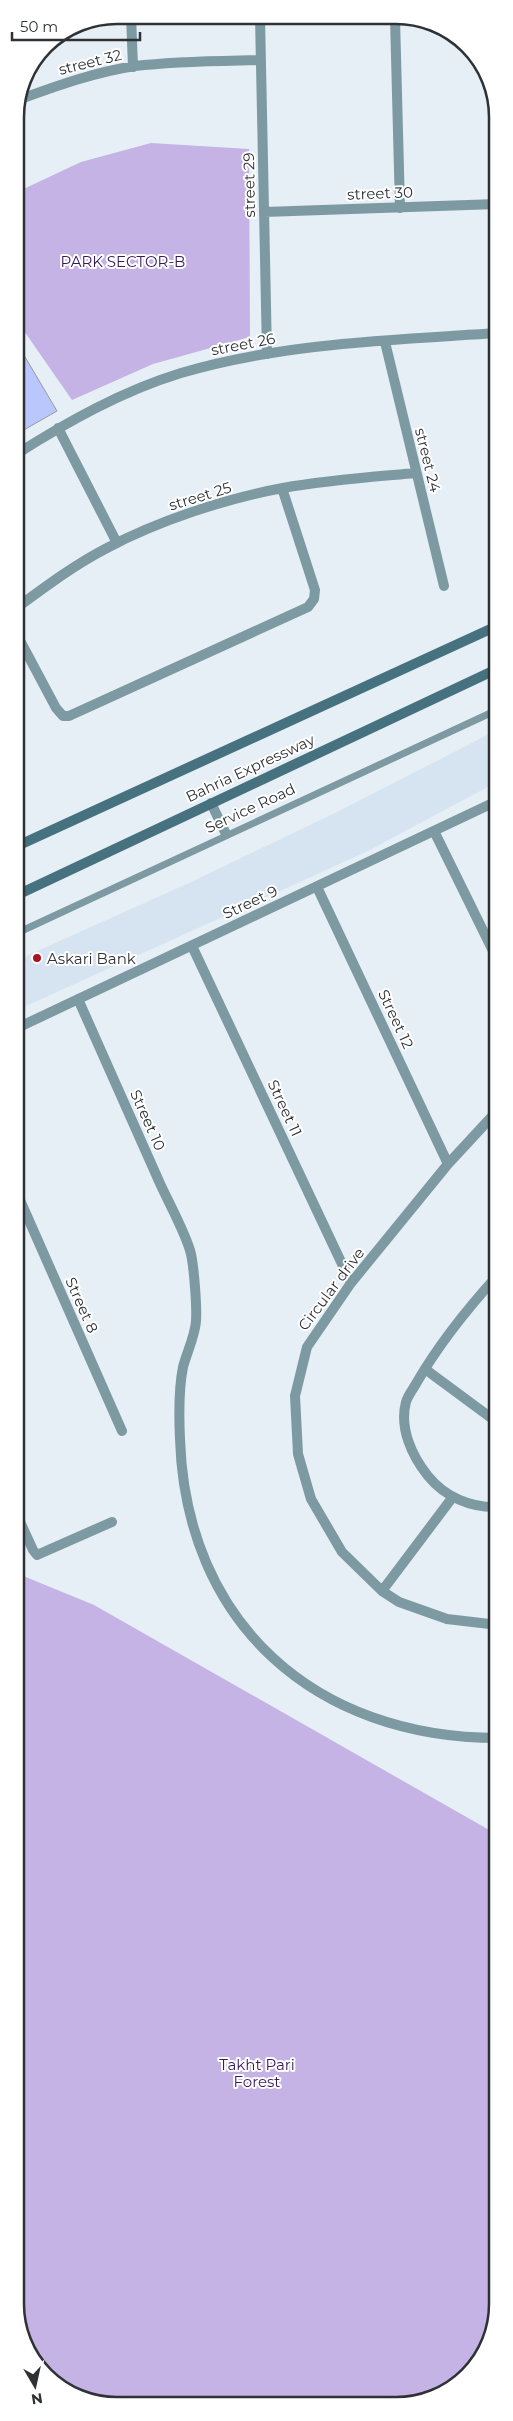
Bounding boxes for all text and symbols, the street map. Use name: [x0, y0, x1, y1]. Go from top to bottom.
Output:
scale bar: [12, 10, 140, 42]
text: 50 m: [20, 17, 58, 36]
street label: street 32: [57, 45, 123, 79]
street label: street 29: [239, 152, 259, 218]
street label: street 30: [347, 182, 413, 204]
park label: PARK SECTOR-B: [61, 252, 185, 271]
street label: street 26: [209, 328, 277, 360]
street label: street 24: [411, 426, 445, 494]
street label: street 25: [166, 478, 234, 514]
street label: Bahria Expressway: [183, 729, 318, 806]
street label: Service Road: [202, 779, 298, 837]
street label: Street 9: [220, 881, 280, 923]
place label: Askari Bank: [47, 949, 136, 968]
marker: Askari Bank: [31, 952, 43, 964]
street label: Street 12: [374, 986, 418, 1052]
street label: Street 11: [264, 1077, 306, 1139]
street label: Street 10: [126, 1087, 170, 1153]
street label: Circular drive: [294, 1244, 368, 1334]
street label: Street 8: [61, 1274, 103, 1336]
park label: Takht Pari Forest: [219, 2055, 295, 2091]
north arrow: [10, 2361, 60, 2411]
text: N: [30, 2389, 44, 2409]

